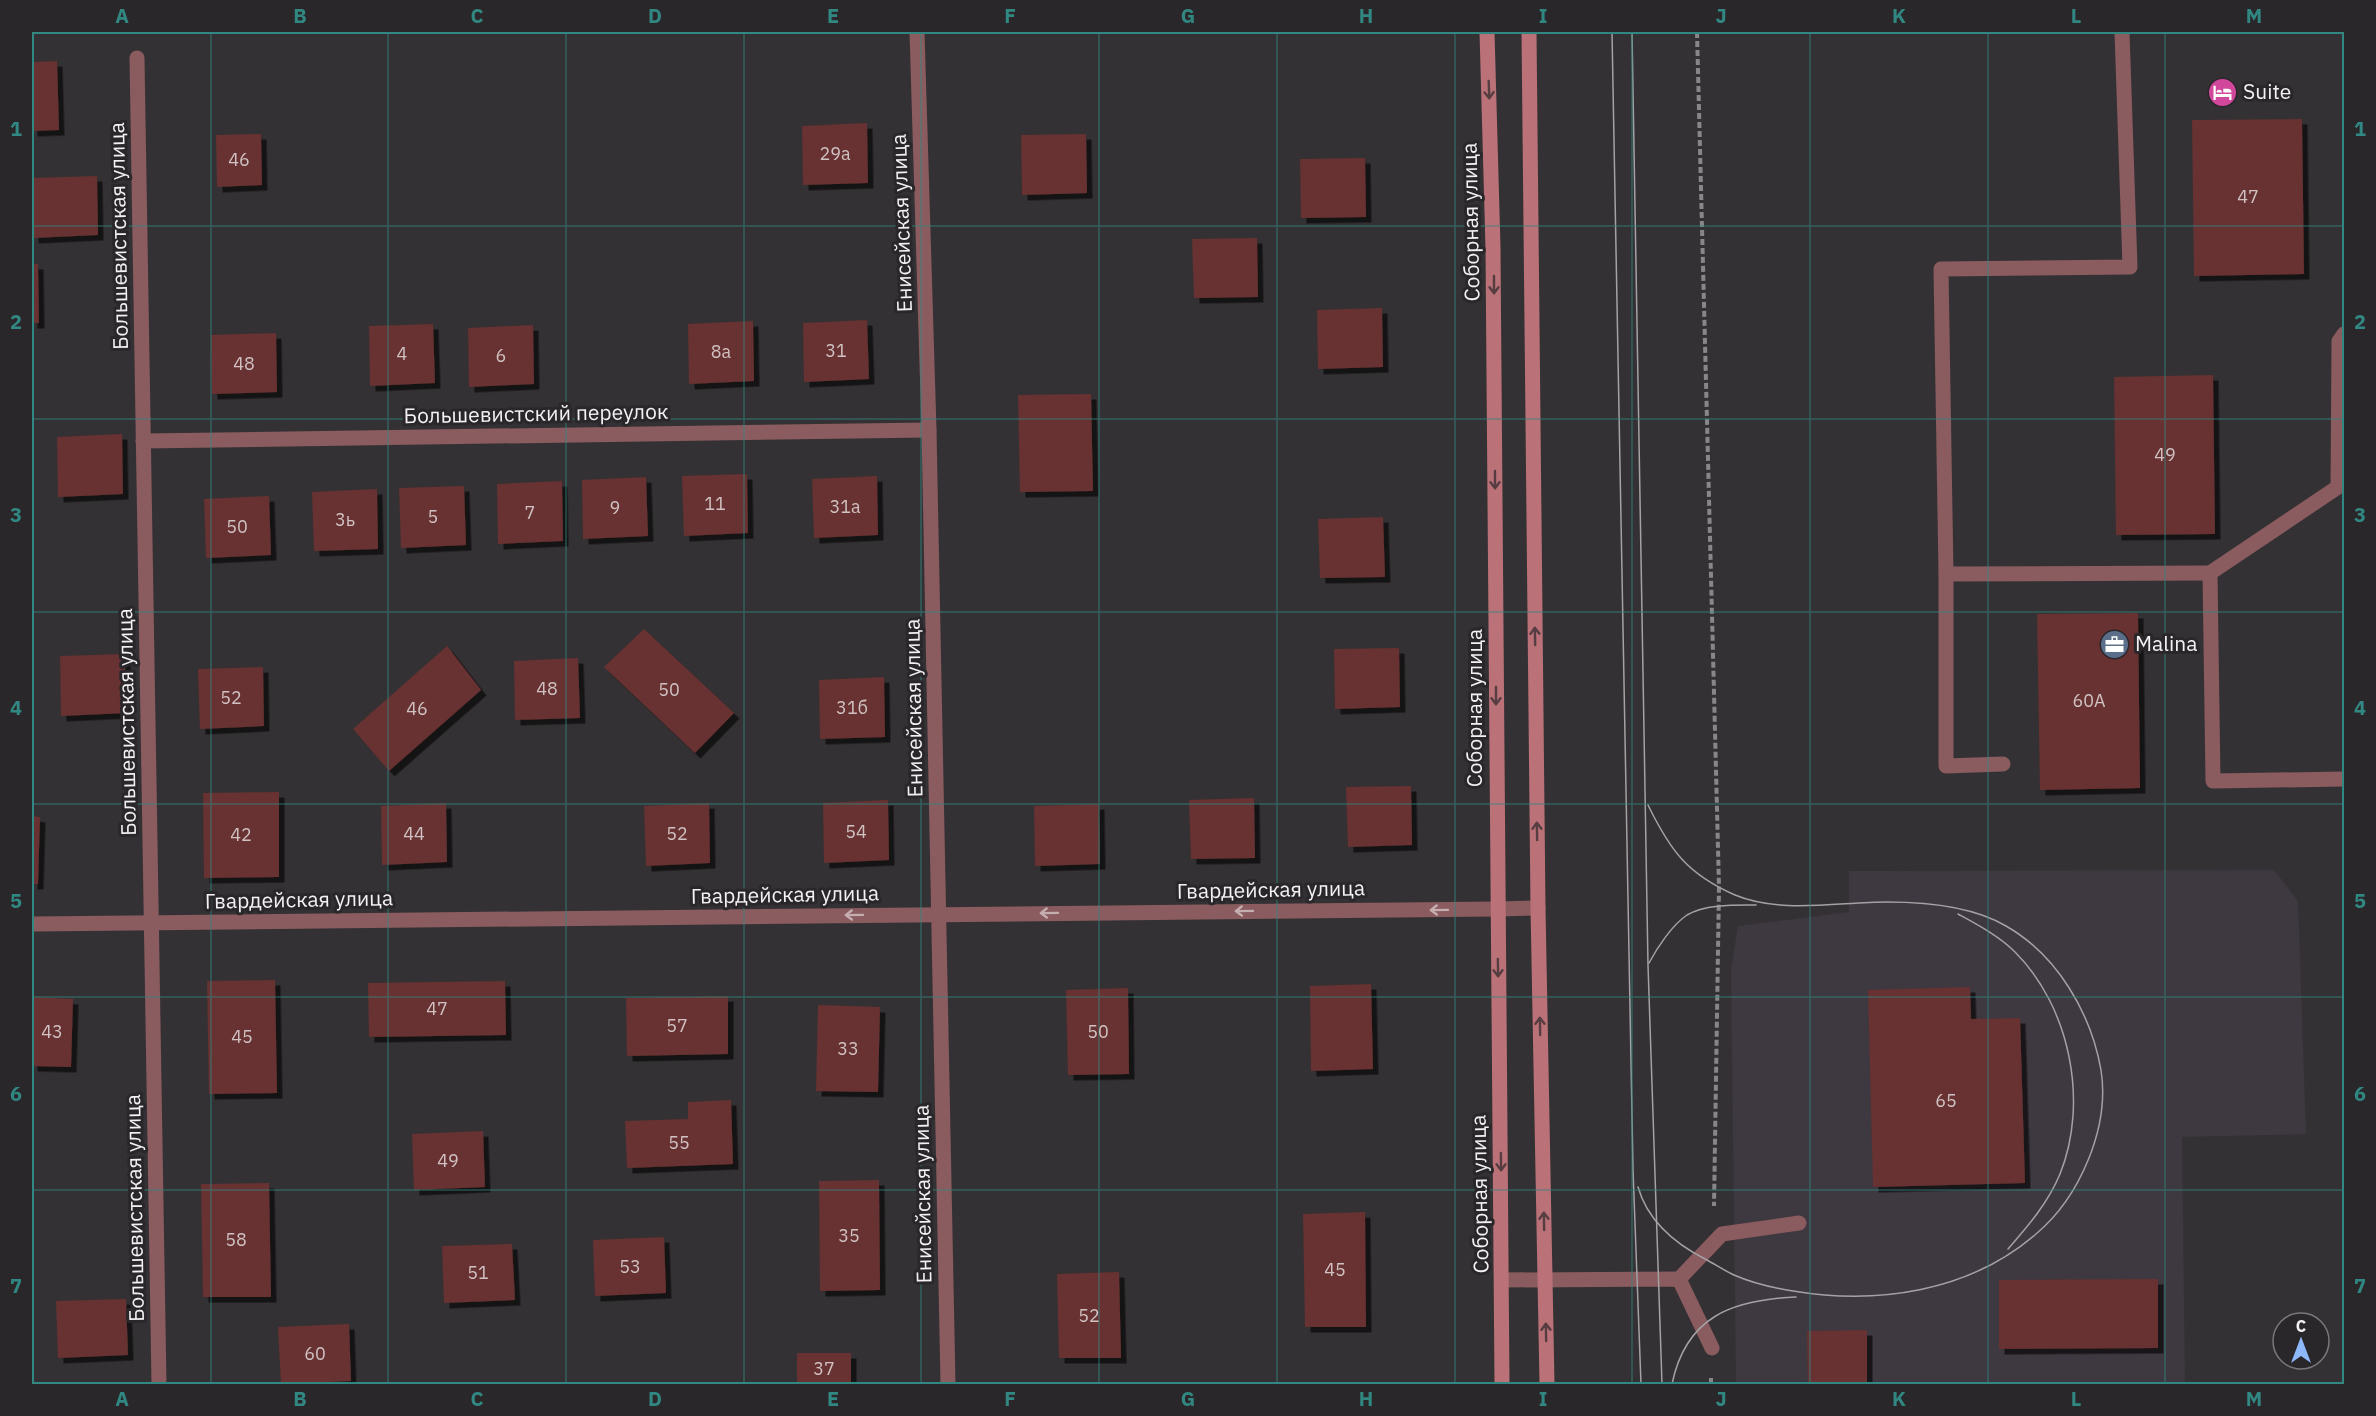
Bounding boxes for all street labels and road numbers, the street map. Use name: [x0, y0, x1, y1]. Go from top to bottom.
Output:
street label: Большевистская улица: [102, 122, 134, 350]
street label: Енисейская улица: [884, 133, 918, 313]
street label: Соборная улица: [1455, 142, 1485, 302]
street label: Большевистский переулок: [403, 397, 669, 429]
street label: Большевистская улица: [110, 608, 142, 836]
street label: Енисейская улица: [897, 618, 929, 798]
street label: Соборная улица: [1460, 629, 1488, 787]
street label: Гвардейская улица: [1177, 873, 1365, 905]
street label: Гвардейская улица: [691, 878, 879, 910]
street label: Гвардейская улица: [205, 883, 393, 915]
street label: Большевистская улица: [118, 1094, 150, 1322]
street label: Енисейская улица: [906, 1104, 938, 1284]
street label: Соборная улица: [1464, 1114, 1494, 1274]

